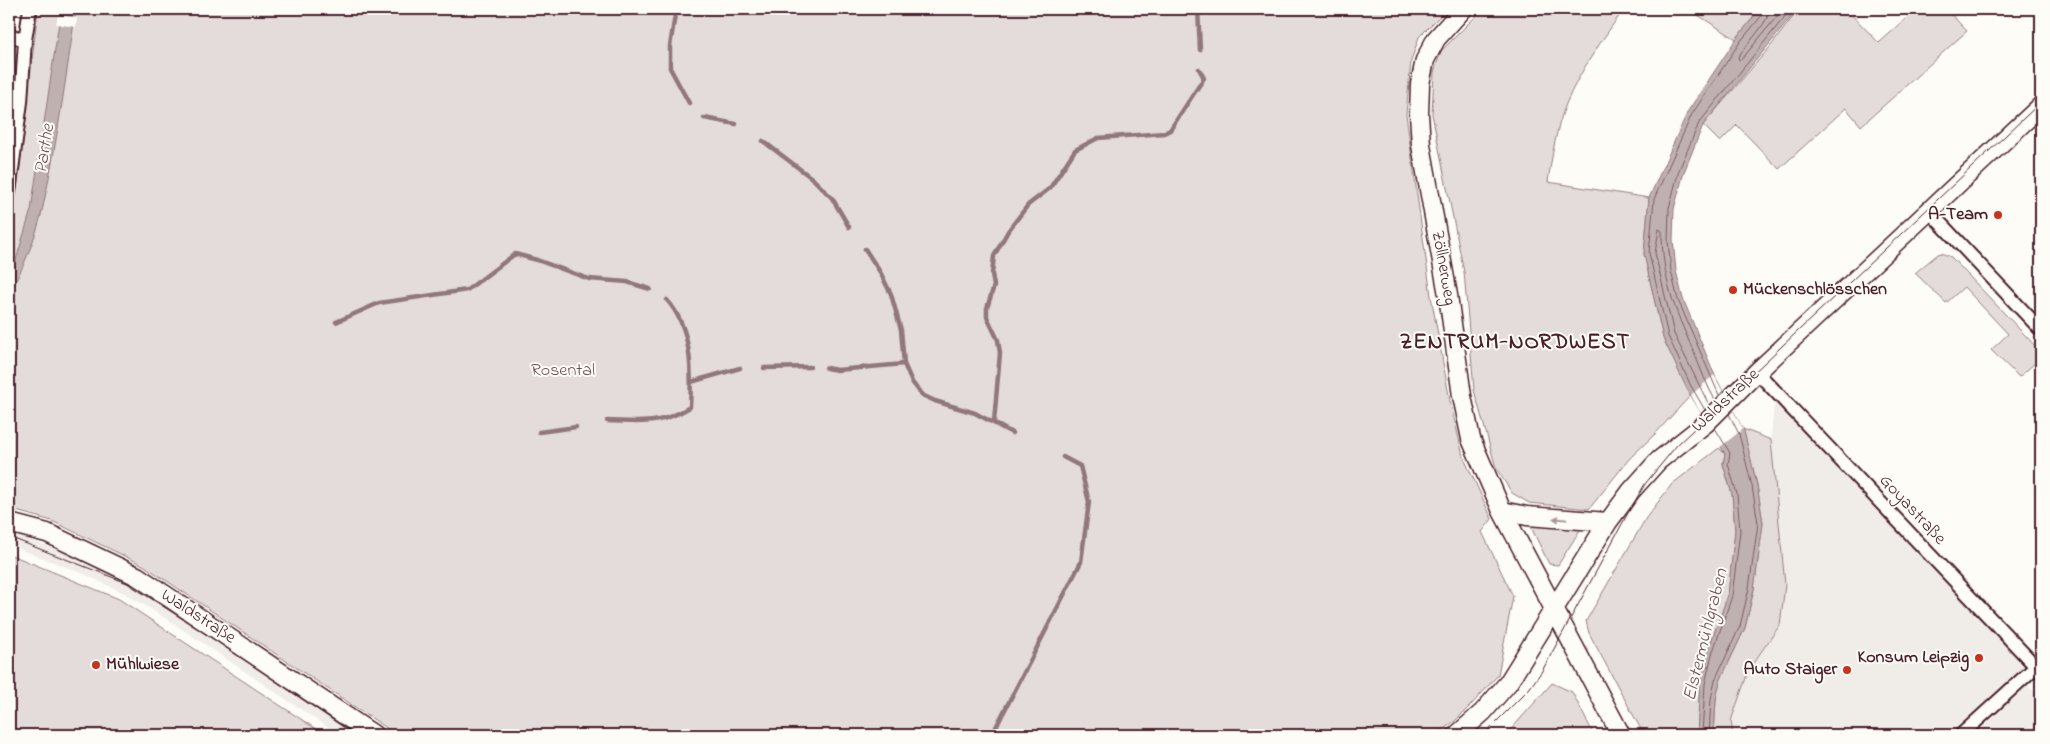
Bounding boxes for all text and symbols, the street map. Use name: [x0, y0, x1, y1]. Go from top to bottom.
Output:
water label: Parthe: [28, 121, 62, 176]
place label: A-Team: [1928, 202, 1988, 228]
marker: A-Team: [1992, 209, 2004, 221]
street label: Zöllnerweg: [1423, 229, 1462, 308]
place label: Mückenschlösschen: [1743, 277, 1887, 303]
marker: Mückenschlösschen: [1727, 284, 1739, 296]
district label: ZENTRUM-NORDWEST: [1400, 327, 1630, 359]
park label: Rosental: [531, 358, 595, 384]
street label: Waldstraße: [1686, 362, 1767, 439]
street label: Goyastraße: [1872, 469, 1952, 552]
one-way arrow: [1551, 515, 1567, 523]
water label: Elstermühlgraben: [1677, 565, 1737, 704]
street label: Waldstraße: [155, 583, 241, 652]
place label: Konsum Leipzig: [1858, 645, 1969, 672]
place label: Mühlwiese: [106, 652, 180, 678]
marker: Konsum Leipzig: [1973, 652, 1985, 664]
place label: Auto Staiger: [1743, 657, 1837, 684]
marker: Mühlwiese: [90, 659, 102, 671]
marker: Auto Staiger: [1841, 664, 1853, 676]

